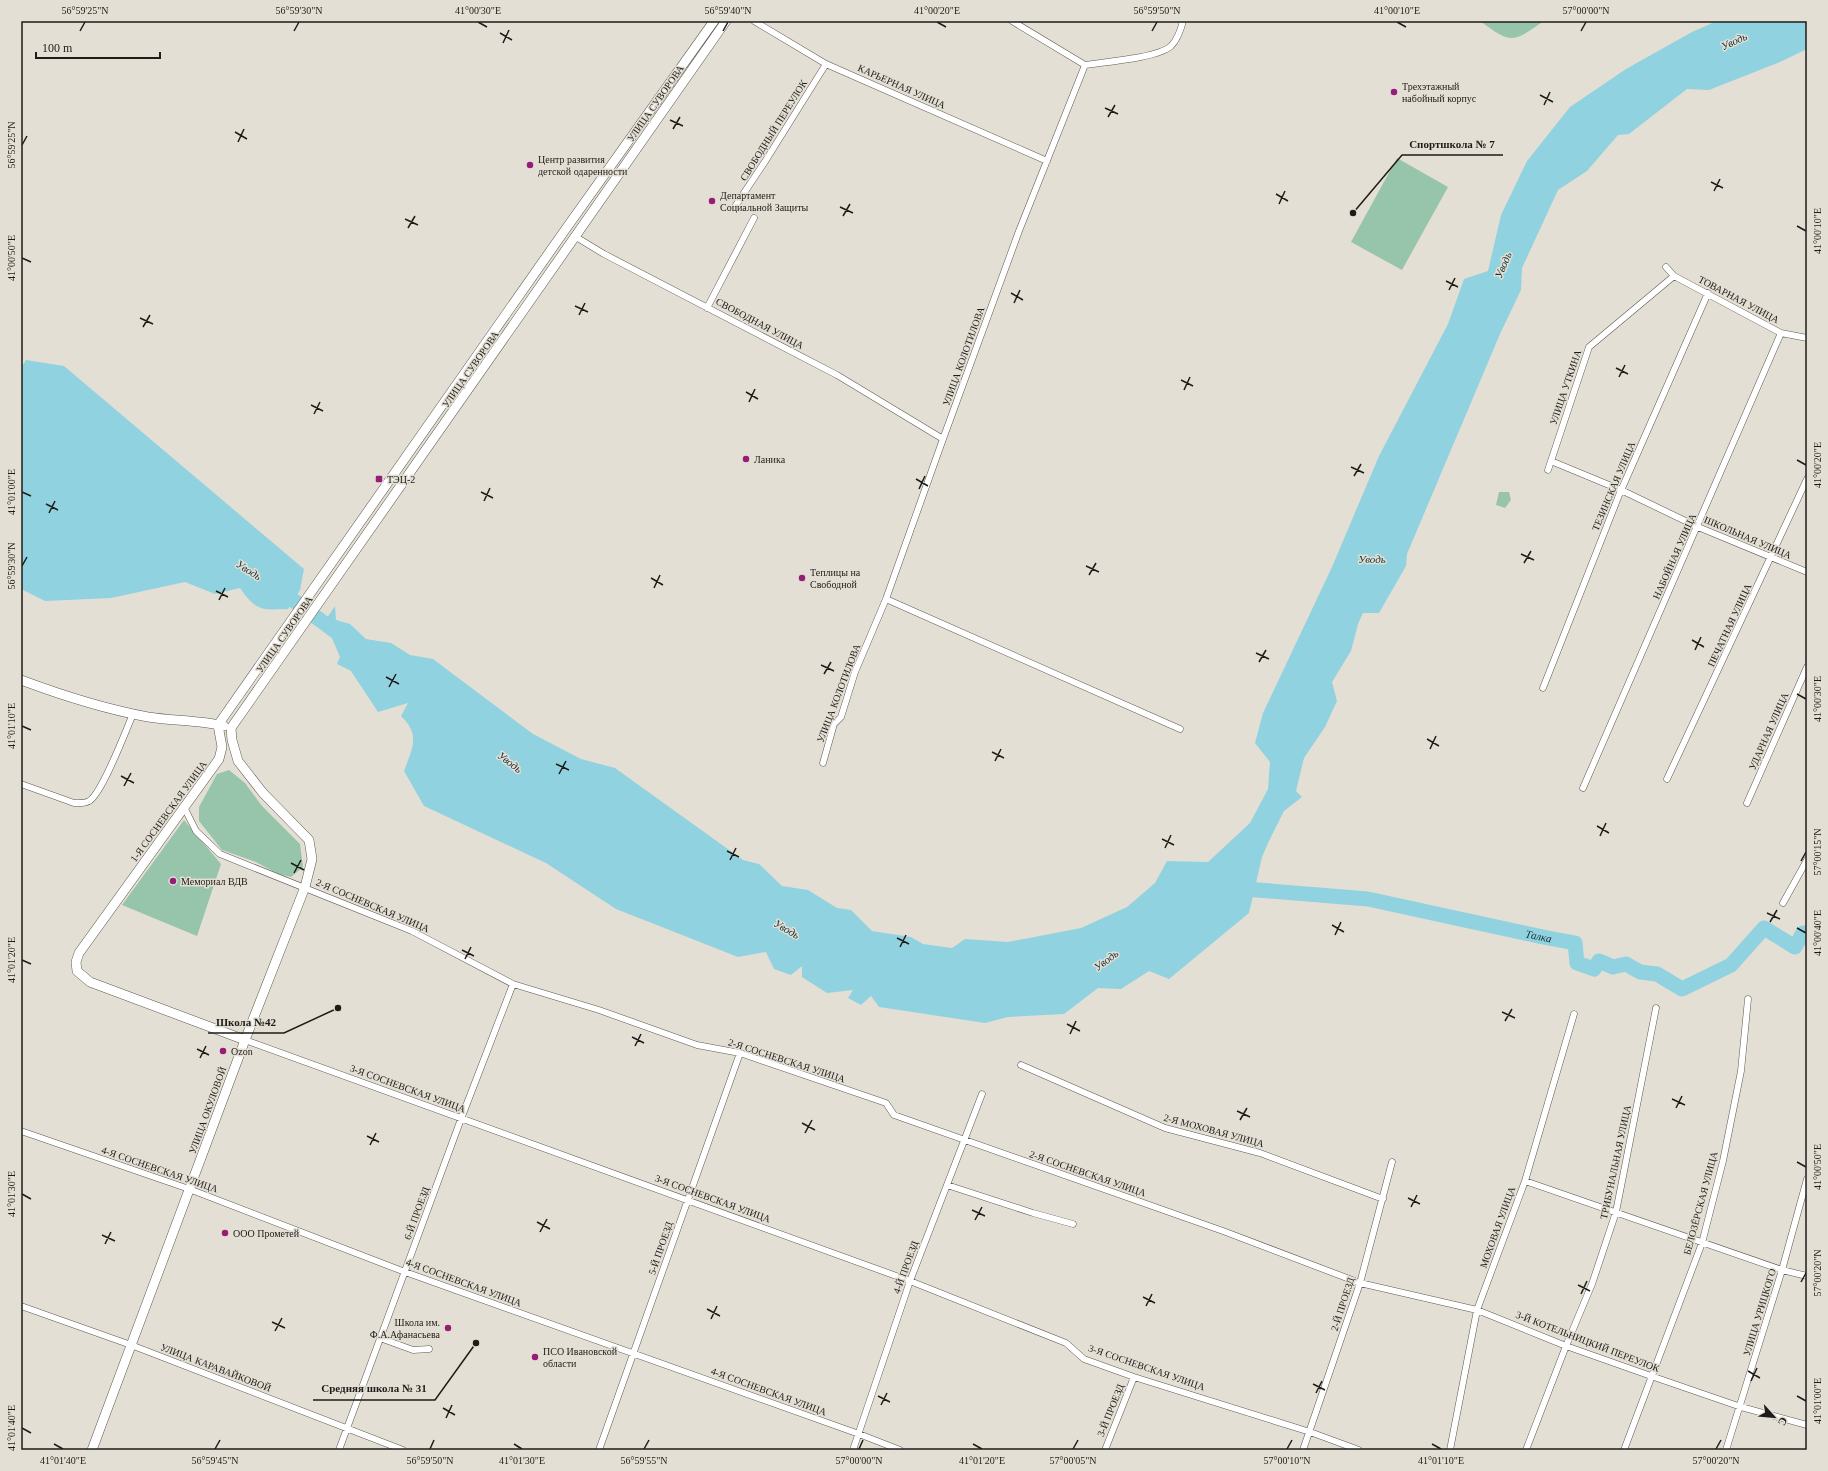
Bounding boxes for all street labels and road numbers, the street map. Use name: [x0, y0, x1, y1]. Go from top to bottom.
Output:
street label: УЛИЦА СУВОРОВА: [625, 62, 686, 144]
street label: КАРЬЕРНАЯ УЛИЦА: [856, 62, 948, 111]
street label: СВОБОДНЫЙ ПЕРЕУЛОК: [738, 77, 809, 183]
street label: ТОВАРНАЯ УЛИЦА: [1696, 273, 1782, 326]
street label: СВОБОДНАЯ УЛИЦА: [714, 296, 806, 352]
street label: УЛИЦА КОЛОТИЛОВА: [940, 304, 987, 407]
street label: УЛИЦА СУВОРОВА: [440, 328, 501, 410]
street label: УЛИЦА УТКИНА: [1548, 348, 1584, 426]
street label: ТЕЗИНСКАЯ УЛИЦА: [1590, 439, 1638, 532]
street label: НАБОЙНАЯ УЛИЦА: [1651, 511, 1699, 601]
street label: ШКОЛЬНАЯ УЛИЦА: [1702, 514, 1794, 561]
street label: ПЕЧАТНАЯ УЛИЦА: [1705, 581, 1754, 668]
street label: УЛИЦА СУВОРОВА: [254, 593, 315, 675]
street label: УЛИЦА КОЛОТИЛОВА: [815, 642, 863, 744]
street label: УДАРНАЯ УЛИЦА: [1746, 690, 1791, 772]
street label: 1-Я СОСНЕВСКАЯ УЛИЦА: [128, 758, 209, 864]
street label: 2-Я СОСНЕВСКАЯ УЛИЦА: [314, 876, 432, 935]
street label: 2-Я СОСНЕВСКАЯ УЛИЦА: [727, 1036, 847, 1085]
street label: 3-Я СОСНЕВСКАЯ УЛИЦА: [348, 1062, 468, 1115]
street label: УЛИЦА ОКУЛОВОЙ: [187, 1065, 228, 1155]
street label: ТРИБУНАЛЬНАЯ УЛИЦА: [1598, 1103, 1633, 1220]
street label: 2-Я МОХОВАЯ УЛИЦА: [1162, 1112, 1266, 1149]
street label: 4-Я СОСНЕВСКАЯ УЛИЦА: [100, 1144, 220, 1195]
street label: 2-Я СОСНЕВСКАЯ УЛИЦА: [1028, 1148, 1148, 1199]
street label: БЕЛОЗЁРСКАЯ УЛИЦА: [1681, 1149, 1720, 1256]
street label: 3-Я СОСНЕВСКАЯ УЛИЦА: [653, 1172, 773, 1225]
street label: МОХОВАЯ УЛИЦА: [1478, 1184, 1518, 1270]
street label: 6-Й ПРОЕЗД: [402, 1185, 431, 1241]
street label: 5-Й ПРОЕЗД: [646, 1220, 675, 1276]
street label: 4-Й ПРОЕЗД: [891, 1239, 920, 1295]
street label: 4-Я СОСНЕВСКАЯ УЛИЦА: [404, 1256, 524, 1309]
street label: УЛИЦА УРИЦКОГО: [1741, 1267, 1778, 1357]
street label: 2-Й ПРОЕЗД: [1329, 1276, 1356, 1332]
street label: 3-Й КОТЕЛЬНИЦКИЙ ПЕРЕУЛОК: [1514, 1309, 1662, 1374]
street label: УЛИЦА КАРАВАЙКОВОЙ: [159, 1341, 273, 1394]
street label: 3-Я СОСНЕВСКАЯ УЛИЦА: [1087, 1342, 1207, 1393]
street label: 4-Я СОСНЕВСКАЯ УЛИЦА: [709, 1365, 829, 1418]
street label: 3-Й ПРОЕЗД: [1095, 1382, 1126, 1438]

